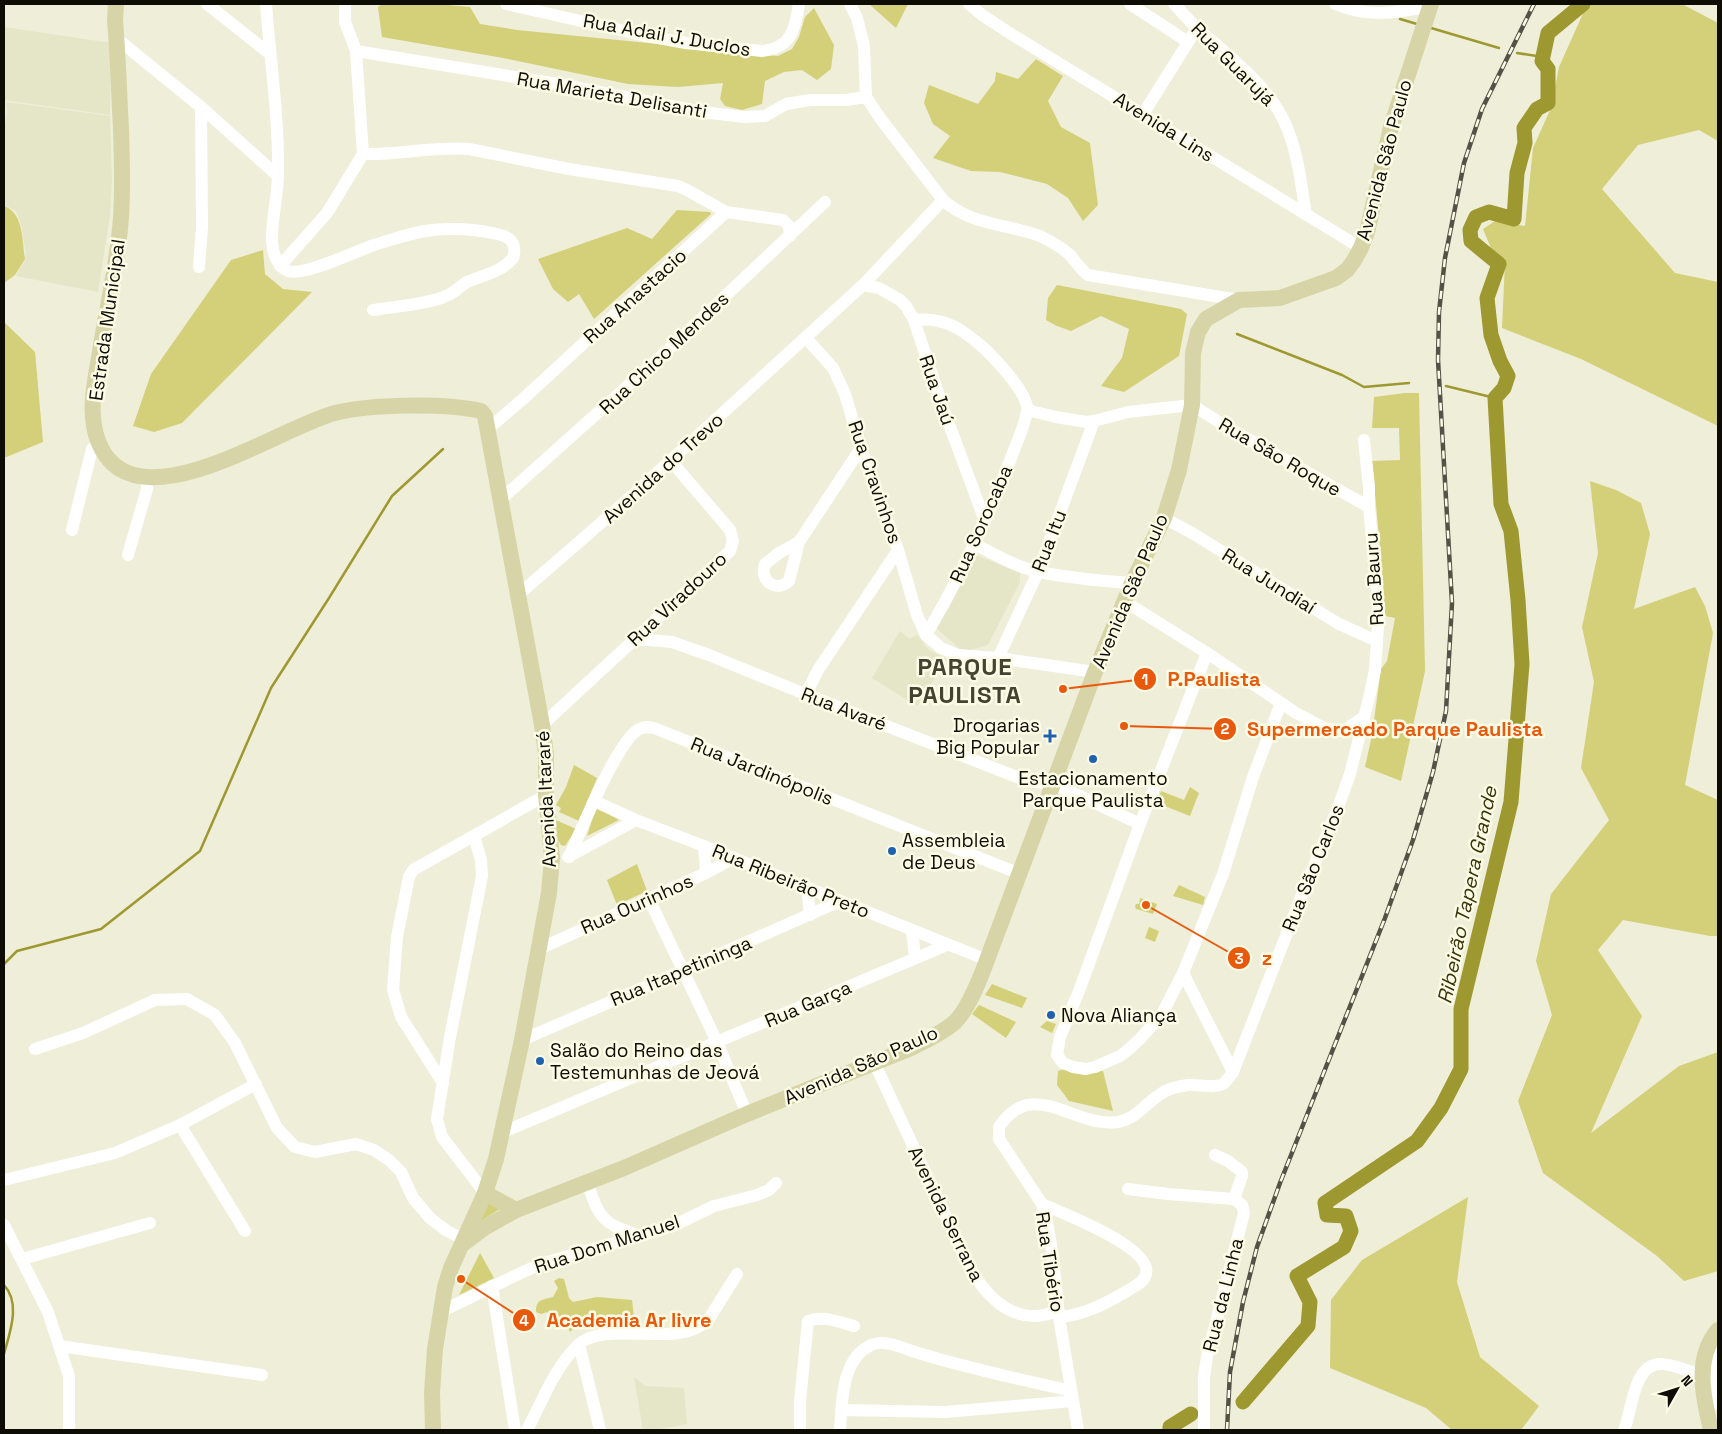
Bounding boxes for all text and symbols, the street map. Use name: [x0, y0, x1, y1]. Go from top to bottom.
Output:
street label: Rua Adail J. Duclos: [581, 8, 753, 62]
street label: Rua Guarujá: [1186, 17, 1280, 111]
street label: Rua Marieta Delisanti: [515, 66, 709, 124]
street label: Avenida São Paulo: [1350, 77, 1418, 243]
street label: Avenida Lins: [1109, 86, 1219, 168]
street label: Estrada Municipal: [83, 238, 131, 402]
street label: Rua Anastacio: [578, 243, 692, 349]
street label: Rua Chico Mendes: [594, 286, 734, 420]
street label: Rua Jaú: [913, 352, 961, 428]
street label: Avenida do Trevo: [597, 407, 729, 529]
street label: Rua São Roque: [1214, 412, 1346, 502]
street label: Rua Cravinhos: [842, 417, 908, 547]
street label: Rua Sorocaba: [944, 461, 1018, 587]
street label: Rua Itu: [1026, 506, 1072, 576]
street label: Avenida São Paulo: [1086, 510, 1174, 672]
street label: Rua Bauru: [1358, 532, 1390, 626]
street label: Rua Jundiaí: [1217, 542, 1321, 620]
street label: Rua Viradouro: [622, 546, 732, 652]
district label: PARQUE PAULISTA: [908, 651, 1022, 710]
callout: P.Paulista: [1133, 662, 1271, 697]
text: P.Paulista: [1167, 666, 1261, 692]
text: 1: [1142, 670, 1148, 689]
street label: Rua Avaré: [798, 681, 890, 737]
callout: Supermercado Parque Paulista: [1212, 712, 1553, 747]
place label: Drogarias Big Popular: [936, 713, 1040, 760]
text: Supermercado Parque Paulista: [1247, 716, 1543, 742]
text: 2: [1221, 719, 1230, 738]
street label: Avenida Itararé: [530, 730, 562, 868]
marker: Drogarias Big Popular: [1044, 730, 1056, 742]
street label: Rua Jardinópolis: [687, 731, 837, 811]
marker: Estacionamento Parque Paulista: [1087, 753, 1099, 765]
place label: Estacionamento Parque Paulista: [1018, 766, 1168, 813]
water label: Ribeirão Tapera Grande: [1431, 783, 1503, 1006]
street label: Rua São Carlos: [1276, 801, 1350, 935]
place label: Assembleia de Deus: [902, 828, 1005, 875]
street label: Rua Ribeirão Preto: [709, 838, 873, 924]
marker: Assembleia de Deus: [886, 845, 898, 857]
street label: Rua Ourinhos: [577, 868, 697, 940]
street label: Rua Itapetininga: [606, 930, 756, 1012]
callout: z: [1227, 941, 1282, 976]
text: z: [1262, 945, 1272, 971]
text: 3: [1234, 949, 1244, 968]
street label: Rua Garça: [761, 974, 855, 1033]
place label: Nova Aliança: [1061, 1003, 1177, 1028]
marker: Nova Aliança: [1045, 1009, 1057, 1021]
street label: Avenida São Paulo: [780, 1020, 942, 1110]
place label: Salão do Reino das Testemunhas de Jeová: [550, 1038, 760, 1085]
marker: Salão do Reino das Testemunhas de Jeová: [534, 1055, 546, 1067]
street label: Avenida Serrana: [902, 1142, 990, 1286]
street label: Rua Dom Manuel: [531, 1209, 683, 1279]
street label: Rua Tibério: [1030, 1210, 1070, 1314]
street label: Rua da Linha: [1197, 1235, 1249, 1355]
callout: Academia Ar livre: [511, 1303, 722, 1338]
text: Academia Ar livre: [546, 1307, 712, 1333]
text: 4: [519, 1311, 529, 1330]
north arrow: [1652, 1364, 1702, 1414]
text: N: [1677, 1372, 1697, 1390]

